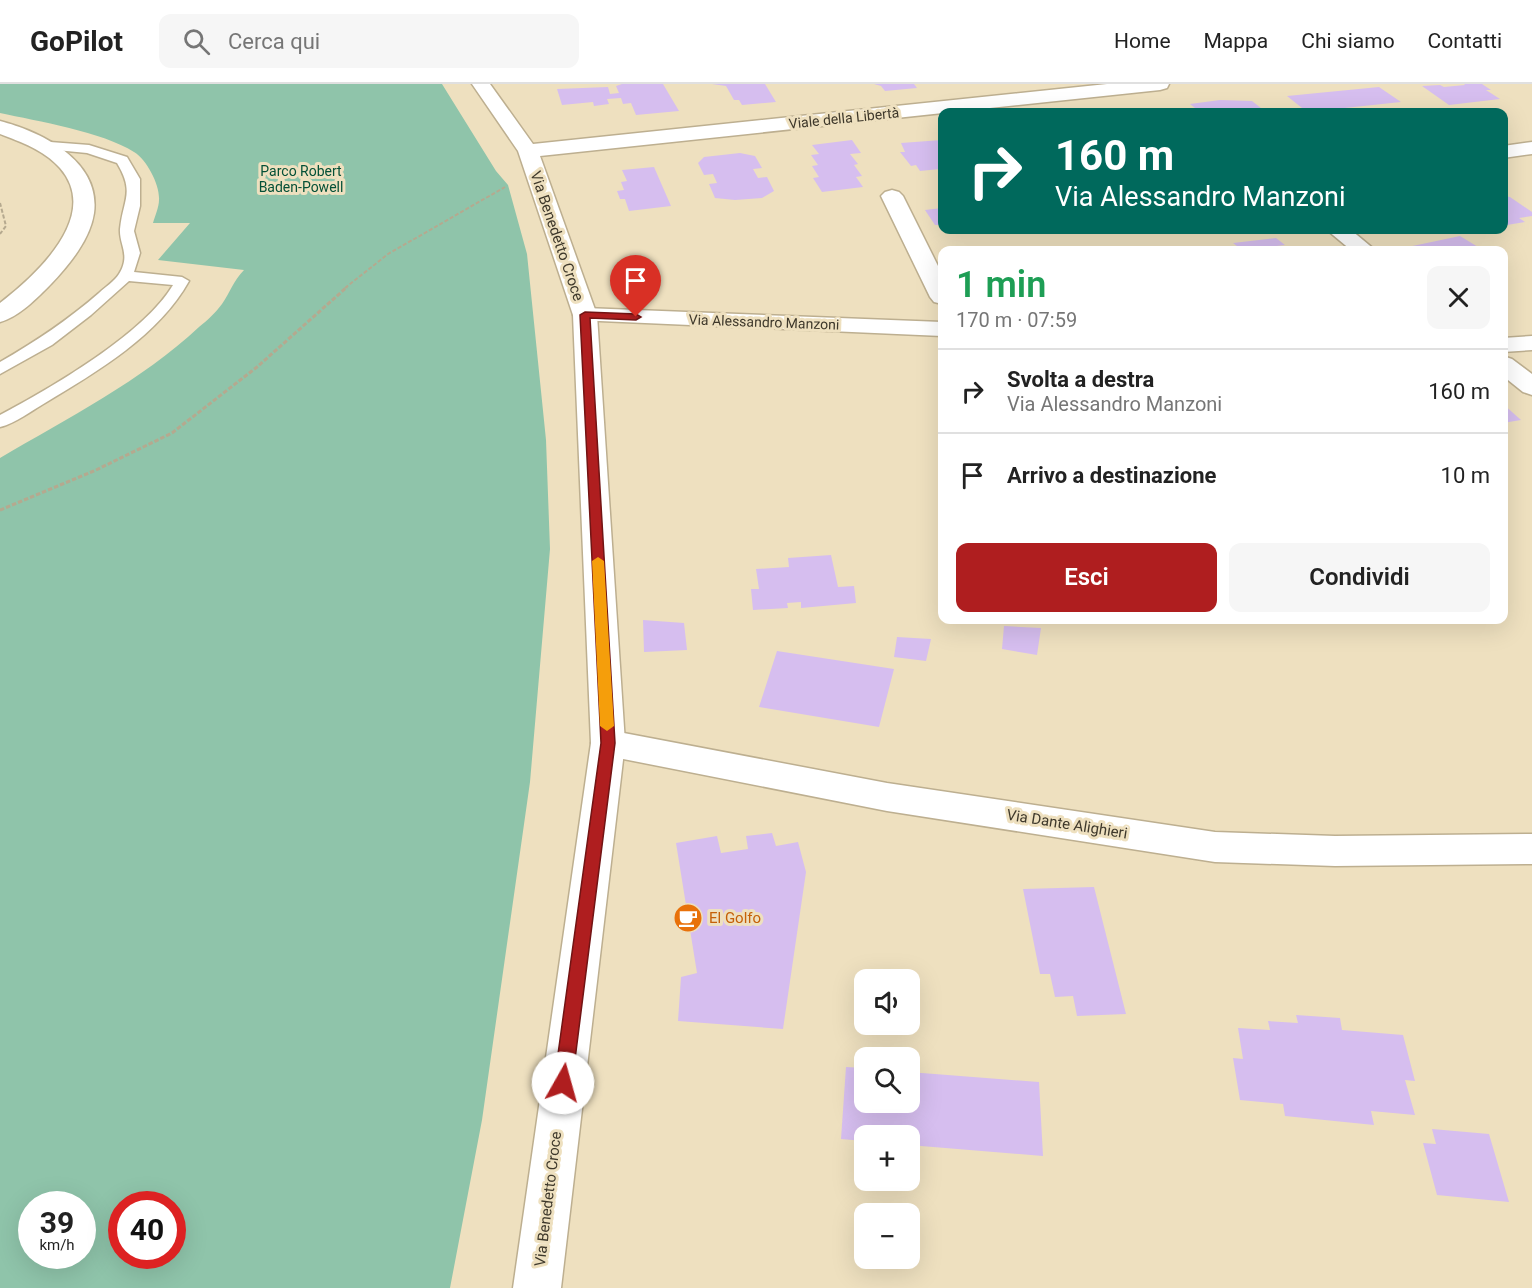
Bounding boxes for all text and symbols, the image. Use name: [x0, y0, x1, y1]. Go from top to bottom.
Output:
search box: [159, 14, 579, 68]
text: GoPilot: [30, 25, 123, 58]
icon: search: [180, 25, 213, 58]
text: Cerca qui: [228, 29, 320, 54]
text: Home: [1114, 29, 1171, 53]
text: Mappa: [1204, 29, 1268, 53]
text: Chi siamo: [1301, 29, 1395, 53]
text: Contatti: [1428, 29, 1502, 53]
street label: Viale della Libertà: [788, 104, 900, 132]
text: 160 m: [1055, 131, 1174, 180]
icon: right: [956, 132, 1034, 210]
park label: Parco Robert Baden-Powell: [259, 163, 343, 195]
street label: Via Benedetto Croce: [526, 169, 588, 303]
text: Via Alessandro Manzoni: [1055, 181, 1346, 213]
pin: [610, 255, 661, 317]
icon: arrive: [619, 264, 652, 297]
text: 1 min: [956, 264, 1046, 306]
button: close: [1427, 266, 1490, 329]
text: 170 m · 07:59: [956, 308, 1077, 332]
street label: Via Alessandro Manzoni: [688, 311, 840, 333]
text: Svolta a destra: [1007, 367, 1154, 392]
icon: right: [956, 375, 989, 408]
text: 160 m: [1428, 379, 1490, 404]
text: Via Alessandro Manzoni: [1007, 392, 1222, 416]
icon: arrive: [956, 459, 989, 492]
text: Arrivo a destinazione: [1007, 463, 1216, 488]
text: 10 m: [1441, 463, 1490, 488]
button: Esci: [956, 543, 1217, 612]
button: Condividi: [1229, 543, 1490, 612]
street label: Via Dante Alighieri: [1005, 806, 1129, 842]
cafe icon: El Golfo: [672, 902, 704, 934]
place label: El Golfo: [709, 909, 761, 927]
map controls: [854, 969, 920, 1269]
button: sound: [854, 969, 920, 1035]
button: search: [854, 1047, 920, 1113]
position arrow: [531, 1051, 595, 1115]
button: +: [854, 1125, 920, 1191]
street label: Via Benedetto Croce: [531, 1130, 565, 1268]
speed limit sign: 40: [108, 1191, 186, 1269]
button: −: [854, 1203, 920, 1269]
text: 39: [40, 1205, 74, 1240]
text: km/h: [39, 1236, 75, 1254]

